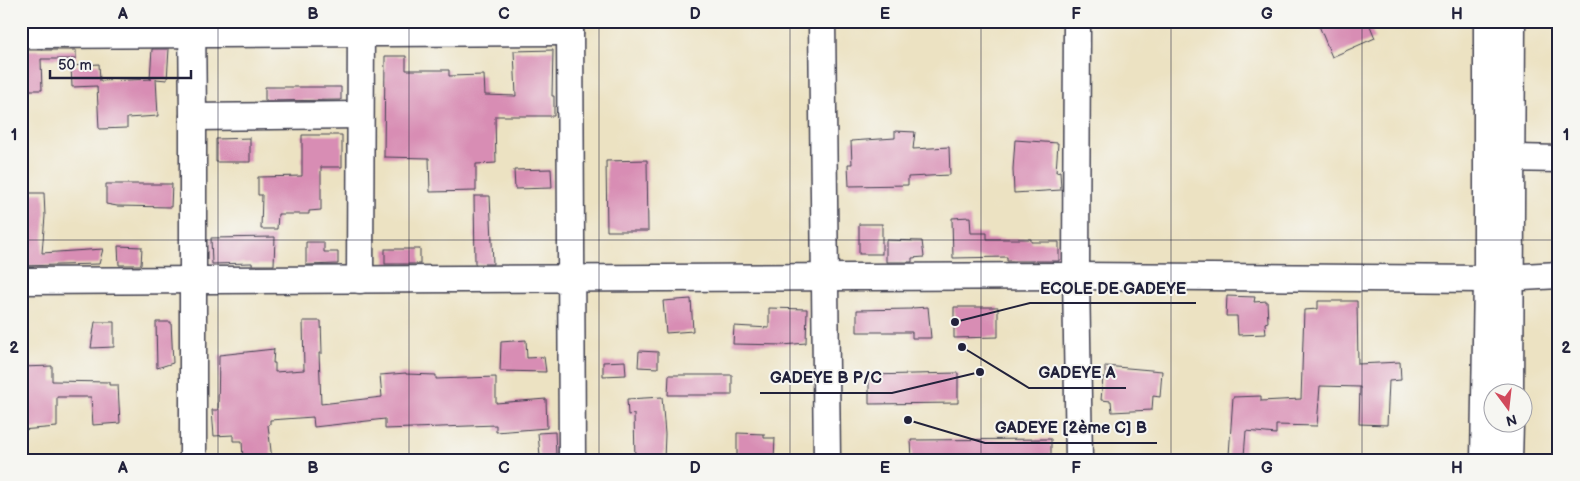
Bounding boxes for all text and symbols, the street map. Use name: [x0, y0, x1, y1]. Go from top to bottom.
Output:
text: A: [117, 5, 128, 24]
text: B: [307, 5, 319, 24]
text: C: [498, 5, 510, 24]
text: D: [689, 5, 701, 24]
text: E: [880, 5, 890, 24]
text: F: [1071, 5, 1081, 24]
text: G: [1261, 5, 1273, 24]
text: H: [1451, 5, 1463, 24]
scale bar: [50, 48, 191, 80]
text: 50 m: [58, 56, 92, 75]
text: 1: [11, 126, 17, 145]
text: 1: [1563, 126, 1569, 145]
callout: ECOLE DE GADEYE: [1030, 272, 1196, 303]
text: ECOLE DE GADEYE: [1040, 280, 1186, 299]
text: 2: [9, 339, 19, 358]
text: 2: [1561, 339, 1571, 358]
callout: GADEYE A: [1029, 357, 1126, 388]
callout: GADEYE B P/C: [760, 362, 892, 393]
text: GADEYE A: [1039, 364, 1116, 383]
text: GADEYE B P/C: [770, 369, 882, 388]
north arrow: [1482, 384, 1532, 434]
text: N: [1504, 411, 1519, 430]
callout: GADEYE [2ème C] B: [985, 412, 1157, 443]
text: GADEYE [2ème C] B: [995, 419, 1147, 438]
text: A: [117, 459, 128, 478]
text: B: [307, 459, 319, 478]
text: C: [498, 459, 510, 478]
text: D: [689, 459, 701, 478]
text: E: [880, 459, 890, 478]
text: F: [1071, 459, 1081, 478]
text: G: [1261, 459, 1273, 478]
text: H: [1451, 459, 1463, 478]

